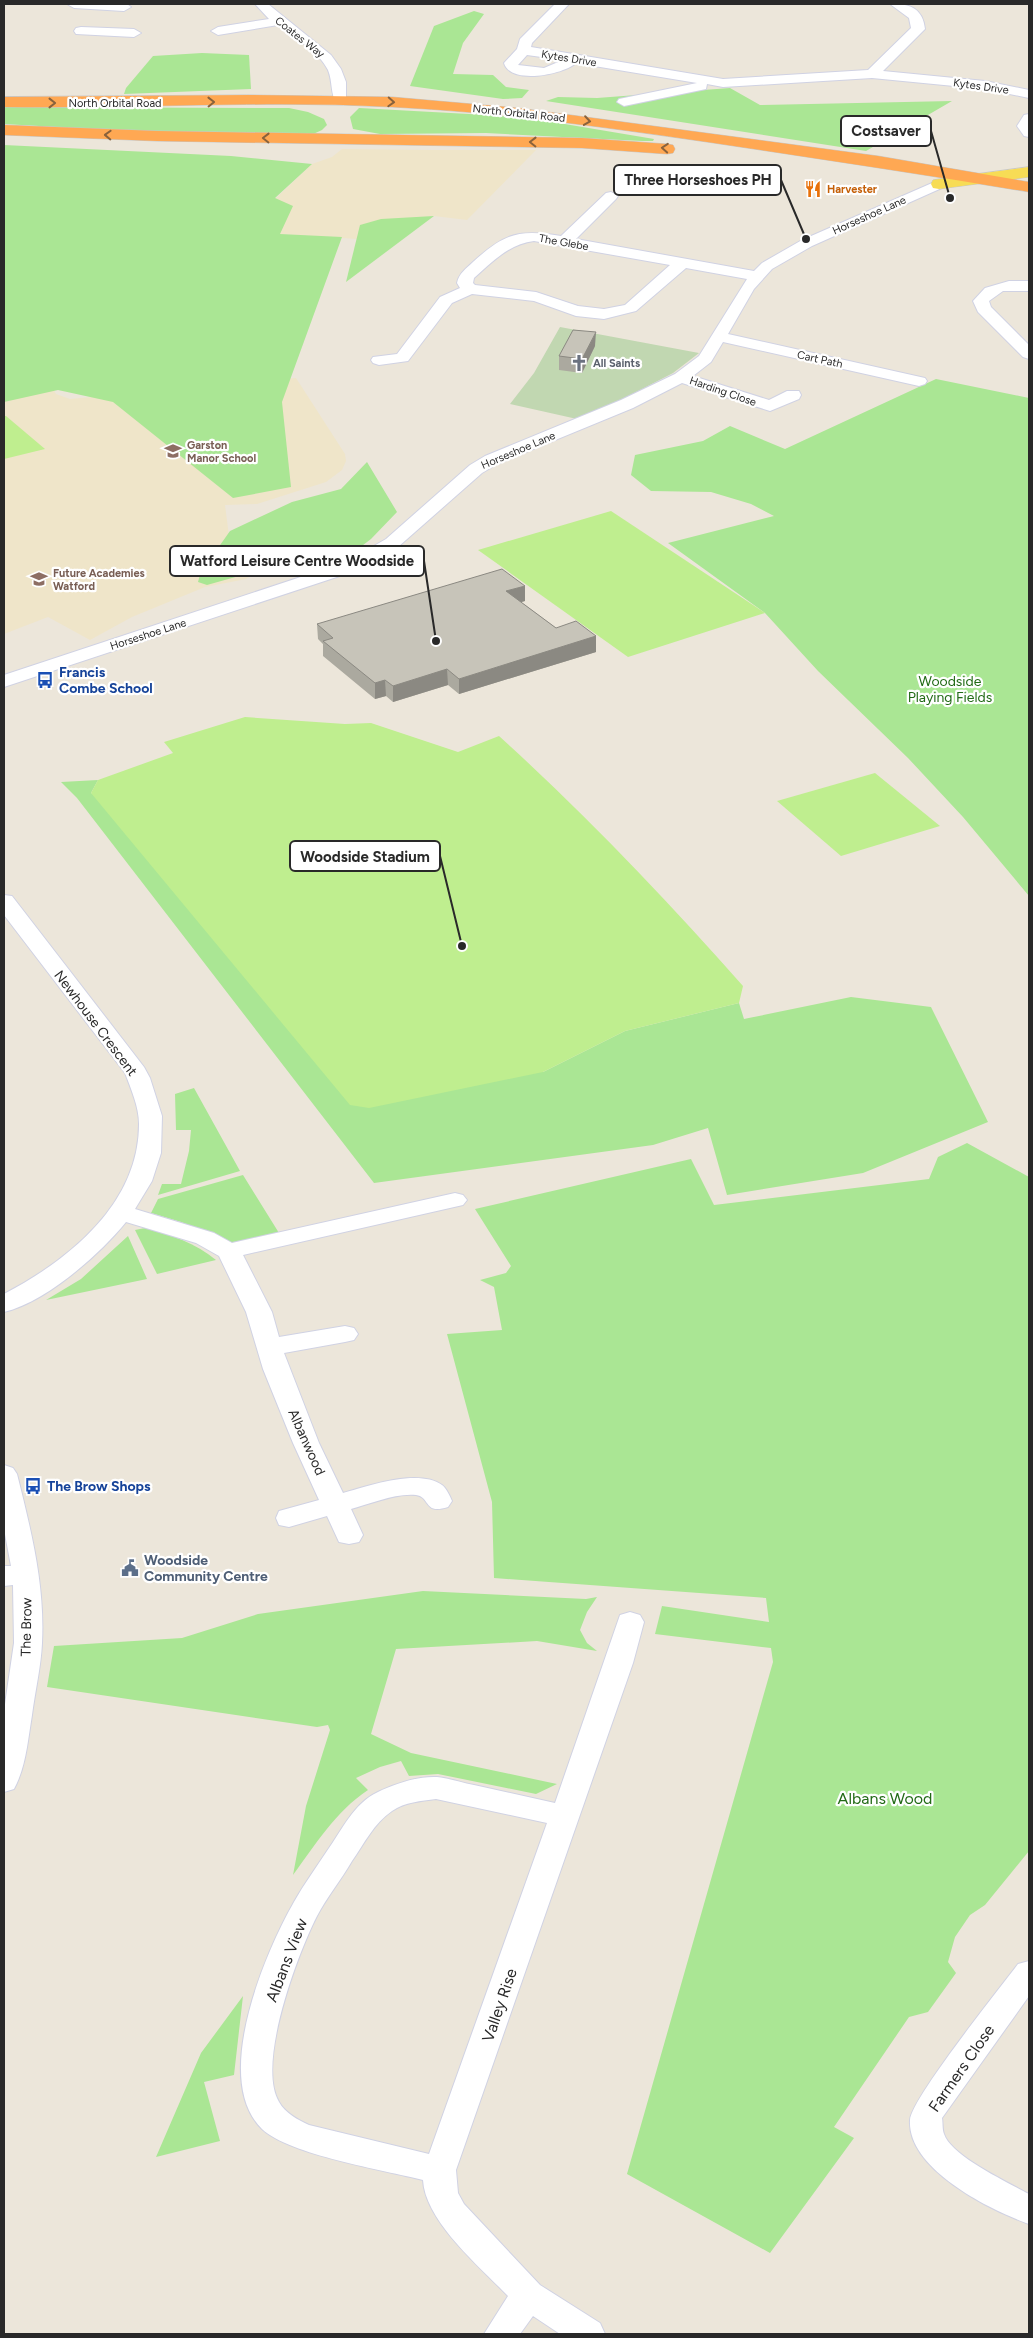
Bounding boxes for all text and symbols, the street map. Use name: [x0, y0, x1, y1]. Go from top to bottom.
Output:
street label: Coates Way: [272, 14, 327, 61]
street label: Kytes Drive: [540, 48, 598, 69]
street label: Kytes Drive: [952, 76, 1009, 97]
street label: North Orbital Road: [68, 97, 162, 110]
one-way arrow: [208, 97, 215, 107]
one-way arrow: [387, 97, 395, 108]
one-way arrow: [49, 98, 57, 108]
street label: North Orbital Road: [472, 102, 566, 125]
one-way arrow: [584, 115, 592, 126]
callout: Costsaver: [841, 116, 931, 146]
text: Costsaver: [851, 122, 921, 140]
one-way arrow: [104, 129, 112, 140]
one-way arrow: [261, 133, 269, 144]
one-way arrow: [529, 137, 537, 148]
one-way arrow: [661, 143, 669, 154]
callout: Three Horseshoes PH: [614, 165, 781, 195]
text: Three Horseshoes PH: [624, 171, 772, 189]
restaurant icon: Harvester: [803, 179, 823, 199]
place label: Harvester: [827, 183, 878, 196]
street label: Horseshoe Lane: [830, 193, 908, 238]
street label: The Glebe: [538, 232, 590, 253]
street label: Cart Path: [796, 348, 844, 371]
church icon: All Saints: [569, 353, 589, 373]
place label: All Saints: [593, 357, 640, 370]
street label: Harding Close: [688, 374, 758, 409]
street label: Horseshoe Lane: [479, 429, 557, 472]
place label: Garston Manor School: [187, 439, 256, 465]
school or university icon: Garston Manor School: [163, 441, 183, 461]
callout: Watford Leisure Centre Woodside: [170, 546, 424, 576]
text: Watford Leisure Centre Woodside: [180, 552, 415, 570]
place label: Future Academies Watford: [53, 567, 145, 593]
school or university icon: Future Academies Watford: [29, 569, 49, 589]
street label: Horseshoe Lane: [108, 616, 188, 653]
place label: Francis Combe School: [59, 664, 153, 697]
bus stop icon: Francis Combe School: [35, 670, 55, 690]
park label: Woodside Playing Fields: [908, 673, 992, 706]
callout: Woodside Stadium: [290, 841, 440, 871]
text: Woodside Stadium: [300, 848, 430, 866]
street label: Newhouse Crescent: [50, 967, 141, 1080]
street label: Albanwood: [284, 1406, 329, 1478]
bus stop icon: The Brow Shops: [23, 1476, 43, 1496]
place label: The Brow Shops: [47, 1478, 151, 1495]
place label: Woodside Community Centre: [144, 1552, 268, 1585]
public building icon: Woodside Community Centre: [120, 1558, 140, 1578]
street label: The Brow: [17, 1597, 36, 1657]
park label: Albans Wood: [838, 1789, 932, 1808]
street label: Albans View: [262, 1915, 311, 2005]
street label: Valley Rise: [478, 1966, 521, 2044]
street label: Farmers Close: [924, 2021, 999, 2115]

